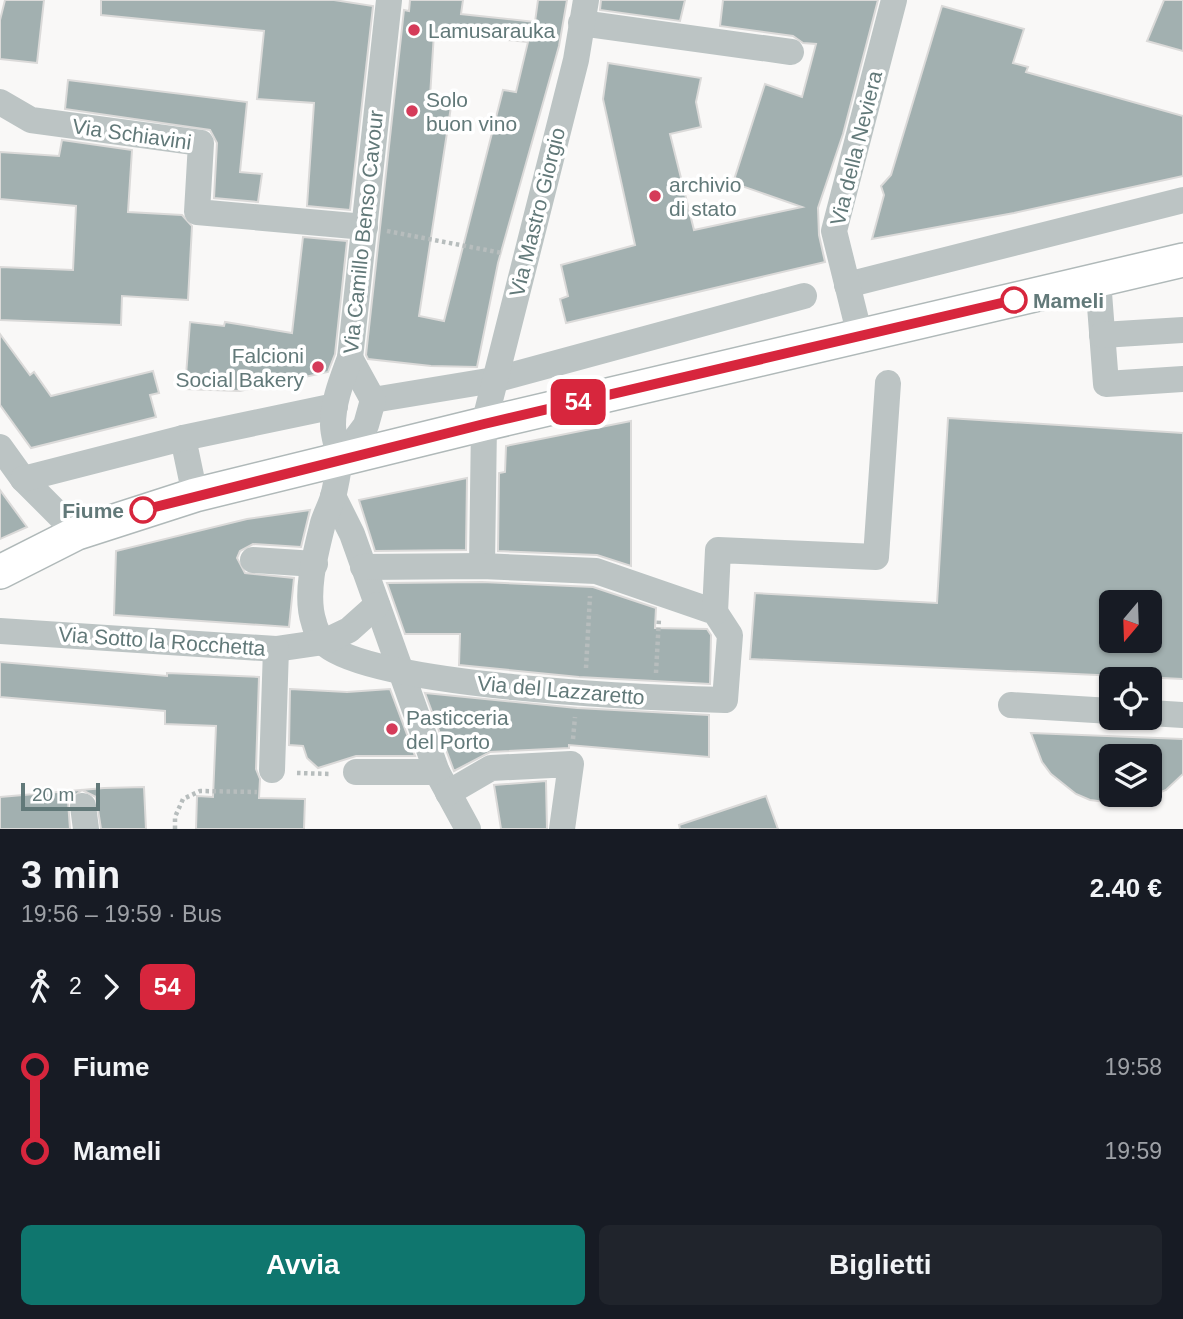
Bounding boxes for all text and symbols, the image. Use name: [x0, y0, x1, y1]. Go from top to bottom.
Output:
place label: Lamusarauka: [428, 19, 556, 42]
marker: Lamusarauka: [406, 22, 422, 38]
street label: Via della Neviera: [826, 68, 886, 228]
place label: Solo buon vino: [426, 88, 517, 135]
marker: Solo buon vino: [404, 103, 420, 119]
street label: Via Camillo Benso Cavour: [339, 109, 387, 355]
street label: Via Schiavini: [71, 114, 193, 154]
street label: Via Mastro Giorgio: [505, 125, 569, 299]
place label: archivio di stato: [669, 173, 741, 220]
marker: archivio di stato: [647, 188, 663, 204]
marker: Mameli: [1001, 287, 1027, 313]
place label: Mameli: [1033, 289, 1104, 312]
place label: Falcioni Social Bakery: [176, 344, 304, 391]
marker: Falcioni Social Bakery: [310, 359, 326, 375]
line badge: 54: [546, 379, 610, 425]
text: 54: [565, 388, 591, 415]
marker: Fiume: [130, 497, 156, 523]
place label: Fiume: [62, 499, 124, 522]
north arrow: [1099, 590, 1162, 653]
map controls: [1099, 590, 1162, 807]
street label: Via Sotto la Rocchetta: [58, 622, 267, 660]
button: locate: [1099, 667, 1162, 730]
street label: Via del Lazzaretto: [476, 671, 646, 709]
place label: Pasticceria del Porto: [406, 706, 509, 753]
marker: Pasticceria del Porto: [384, 721, 400, 737]
button: layers: [1099, 744, 1162, 807]
scale bar: [21, 780, 100, 812]
text: 20 m: [32, 784, 74, 805]
text: 3 min: [21, 854, 120, 896]
text: 2.40 €: [1090, 873, 1162, 903]
text: 19:56 – 19:59 · Bus: [21, 901, 222, 927]
icon: walk: [21, 968, 59, 1006]
icon: forward: [92, 968, 130, 1006]
text: 2: [69, 973, 82, 999]
text: 54: [154, 973, 181, 1000]
text: Fiume: [73, 1052, 150, 1082]
text: 19:58: [1104, 1054, 1162, 1080]
text: Mameli: [73, 1136, 161, 1166]
text: 19:59: [1104, 1138, 1162, 1164]
button: Avvia: [21, 1225, 585, 1305]
button: Biglietti: [599, 1225, 1162, 1305]

